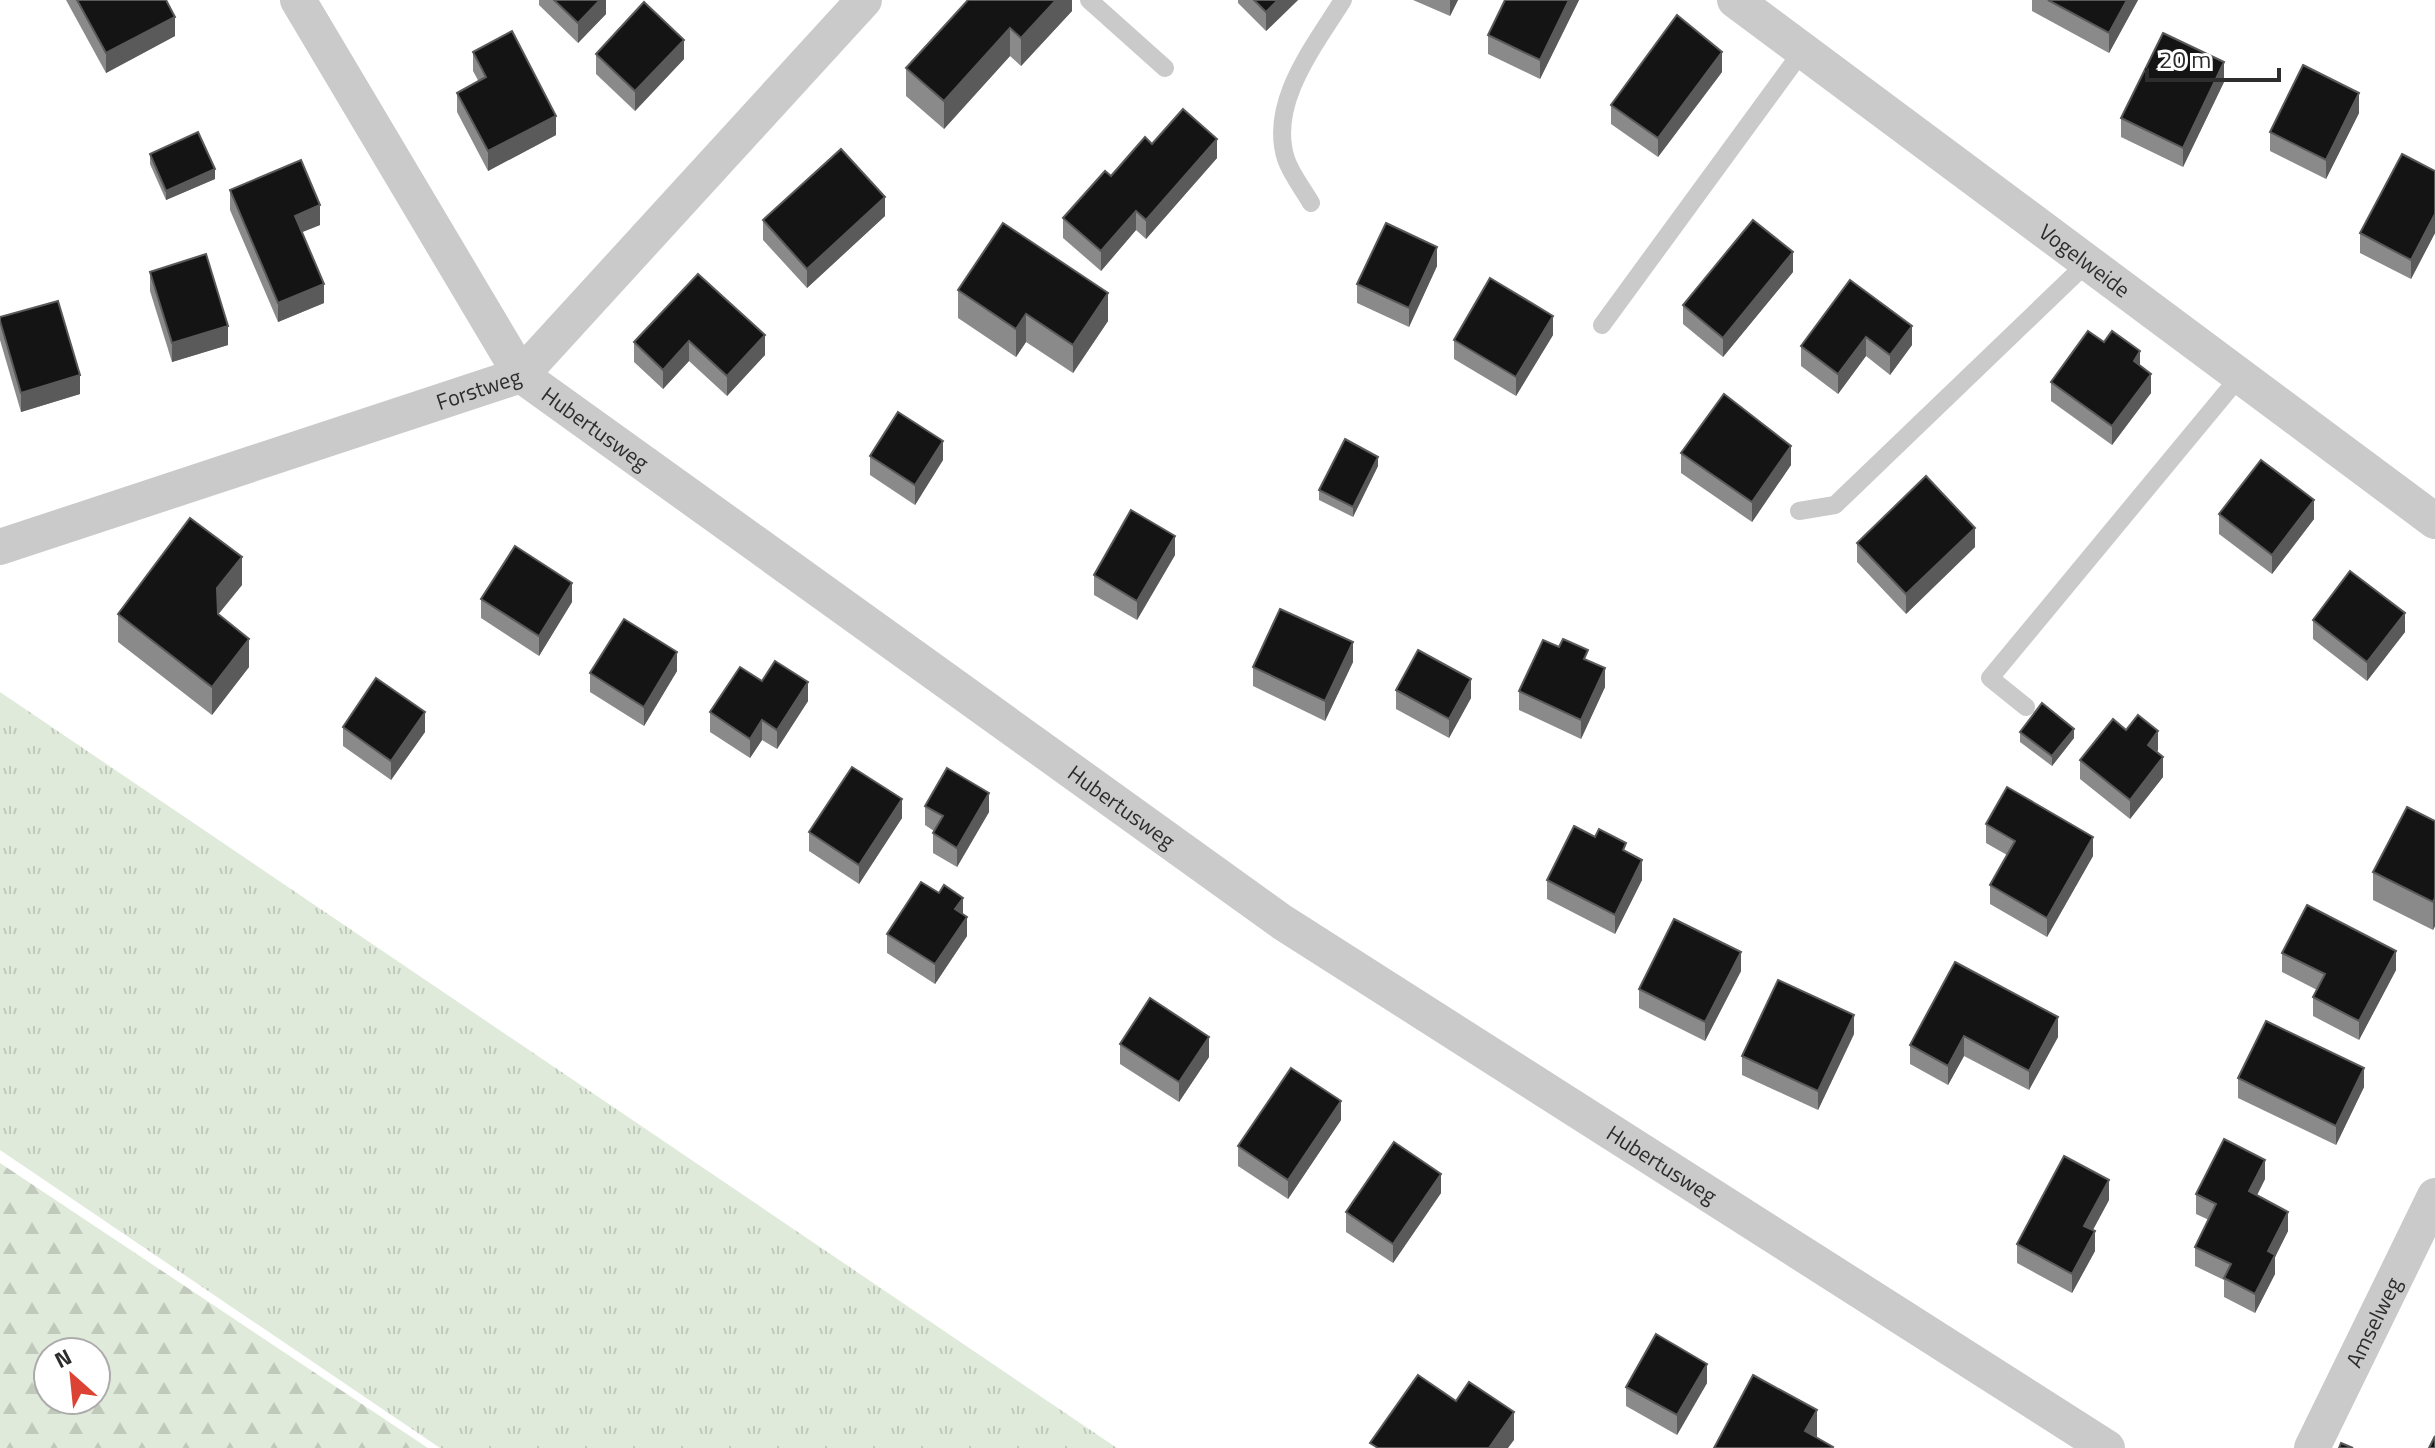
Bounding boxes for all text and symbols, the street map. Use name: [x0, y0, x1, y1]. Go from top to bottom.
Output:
scale bar: [2147, 32, 2279, 82]
text: 20 m: [2159, 41, 2211, 77]
street label: Vogelweide: [2032, 215, 2138, 306]
street label: Forstweg: [432, 359, 525, 419]
street label: Hubertusweg: [535, 378, 656, 479]
street label: Hubertusweg: [1061, 756, 1183, 857]
street label: Hubertusweg: [1600, 1116, 1724, 1212]
street label: Amselweg: [2337, 1271, 2410, 1373]
north arrow: [32, 1336, 112, 1416]
text: N: [48, 1340, 77, 1377]

